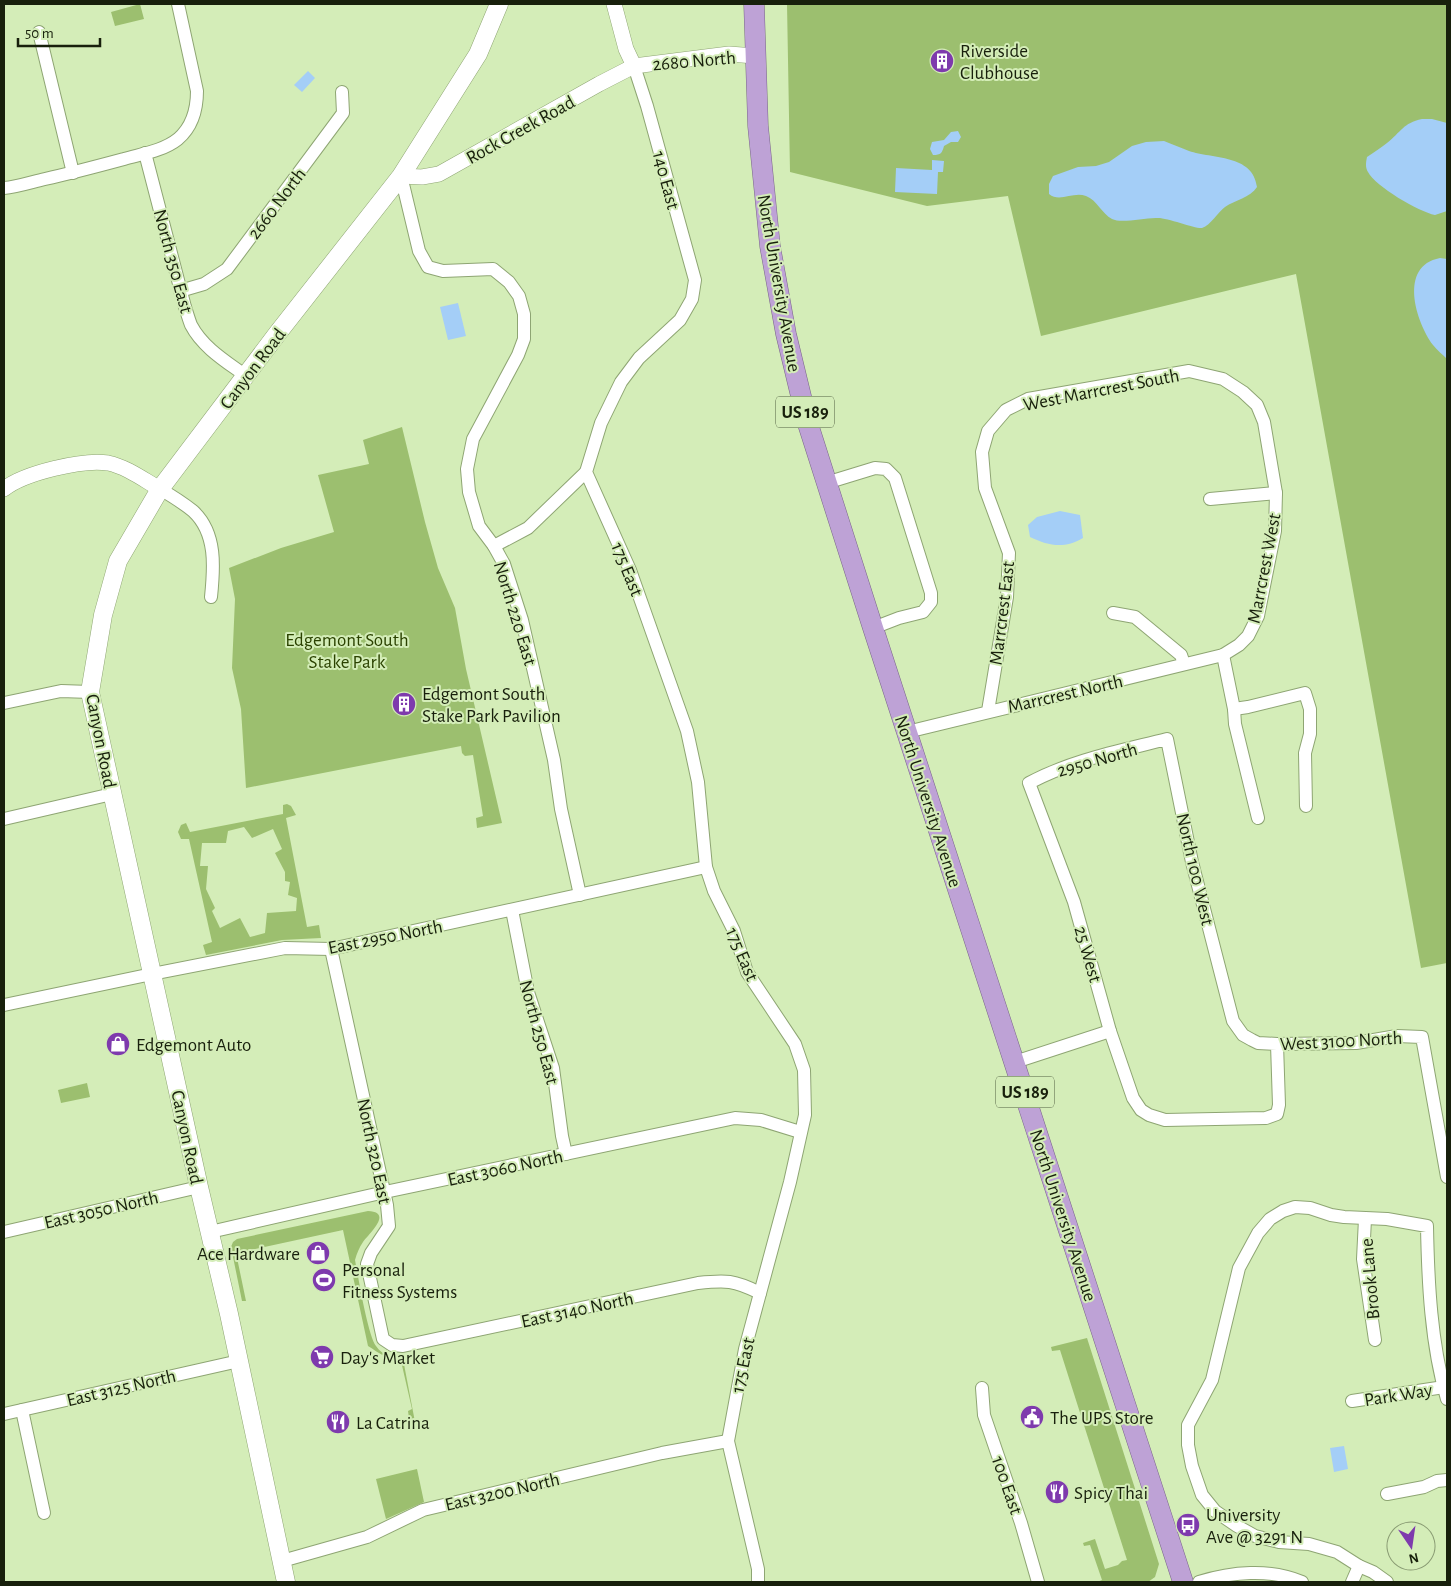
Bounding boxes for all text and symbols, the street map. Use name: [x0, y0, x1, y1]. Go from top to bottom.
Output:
scale bar: [18, 15, 100, 47]
text: 50 m: [25, 26, 54, 41]
place label: Riverside Clubhouse: [960, 42, 1039, 83]
street label: 2680 North: [652, 48, 737, 75]
building icon: Riverside Clubhouse: [929, 48, 955, 74]
street label: Rock Creek Road: [463, 93, 578, 168]
street label: 140 East: [649, 149, 682, 212]
street label: 2660 North: [244, 165, 310, 243]
street label: North University Avenue: [754, 193, 803, 373]
street label: North 350 East: [150, 207, 196, 315]
street label: Canyon Road: [217, 325, 290, 413]
street label: West Marrcrest South: [1022, 366, 1181, 415]
road number: US 189: [776, 397, 834, 428]
street label: Marrcrest West: [1244, 512, 1284, 625]
street label: 175 East: [607, 540, 646, 599]
street label: North 220 East: [490, 559, 539, 668]
street label: Marrcrest East: [987, 560, 1018, 666]
park label: Edgemont South Stake Park: [285, 631, 409, 672]
street label: Marrcrest North: [1006, 672, 1125, 717]
place label: Edgemont South Stake Park Pavilion: [422, 685, 561, 726]
building icon: Edgemont South Stake Park Pavilion: [391, 691, 417, 717]
street label: Canyon Road: [82, 693, 119, 790]
street label: North University Avenue: [891, 713, 964, 890]
street label: 2950 North: [1055, 740, 1140, 781]
street label: North 100 West: [1172, 811, 1217, 927]
street label: East 2950 North: [326, 917, 444, 958]
street label: 25 West: [1070, 924, 1105, 985]
street label: 175 East: [722, 925, 761, 984]
street label: North 250 East: [515, 978, 562, 1087]
street label: West 3100 North: [1279, 1029, 1403, 1054]
shop icon: Edgemont Auto: [105, 1031, 131, 1057]
place label: Edgemont Auto: [136, 1036, 251, 1055]
road number: US 189: [996, 1076, 1054, 1108]
street label: Canyon Road: [167, 1089, 206, 1186]
street label: North 320 East: [353, 1097, 394, 1206]
street label: North University Avenue: [1026, 1127, 1099, 1304]
street label: East 3060 North: [446, 1147, 565, 1190]
street label: East 3050 North: [42, 1188, 160, 1233]
street label: Brook Lane: [1357, 1237, 1384, 1320]
shop icon: Ace Hardware: [305, 1240, 331, 1266]
place label: Ace Hardware: [197, 1245, 300, 1264]
place label: Personal Fitness Systems: [342, 1261, 457, 1302]
sports icon: Personal Fitness Systems: [311, 1267, 337, 1293]
street label: East 3140 North: [519, 1289, 635, 1332]
street label: 175 East: [728, 1336, 759, 1395]
supermarket icon: Day's Market: [309, 1344, 335, 1370]
place label: Day's Market: [340, 1349, 435, 1368]
street label: East 3125 North: [65, 1367, 178, 1410]
street label: Park Way: [1363, 1381, 1434, 1410]
public building icon: The UPS Store: [1019, 1404, 1045, 1430]
restaurant icon: La Catrina: [325, 1409, 351, 1435]
place label: The UPS Store: [1050, 1409, 1154, 1428]
place label: La Catrina: [356, 1414, 430, 1433]
street label: 100 East: [988, 1454, 1025, 1517]
street label: East 3200 North: [443, 1470, 562, 1515]
restaurant icon: Spicy Thai: [1044, 1479, 1070, 1505]
place label: Spicy Thai: [1074, 1484, 1148, 1503]
place label: University Ave @ 3291 N: [1206, 1506, 1303, 1547]
bus stop icon: University Ave @ 3291 N: [1175, 1512, 1201, 1538]
north arrow: [1386, 1521, 1436, 1571]
text: N: [1407, 1550, 1420, 1566]

